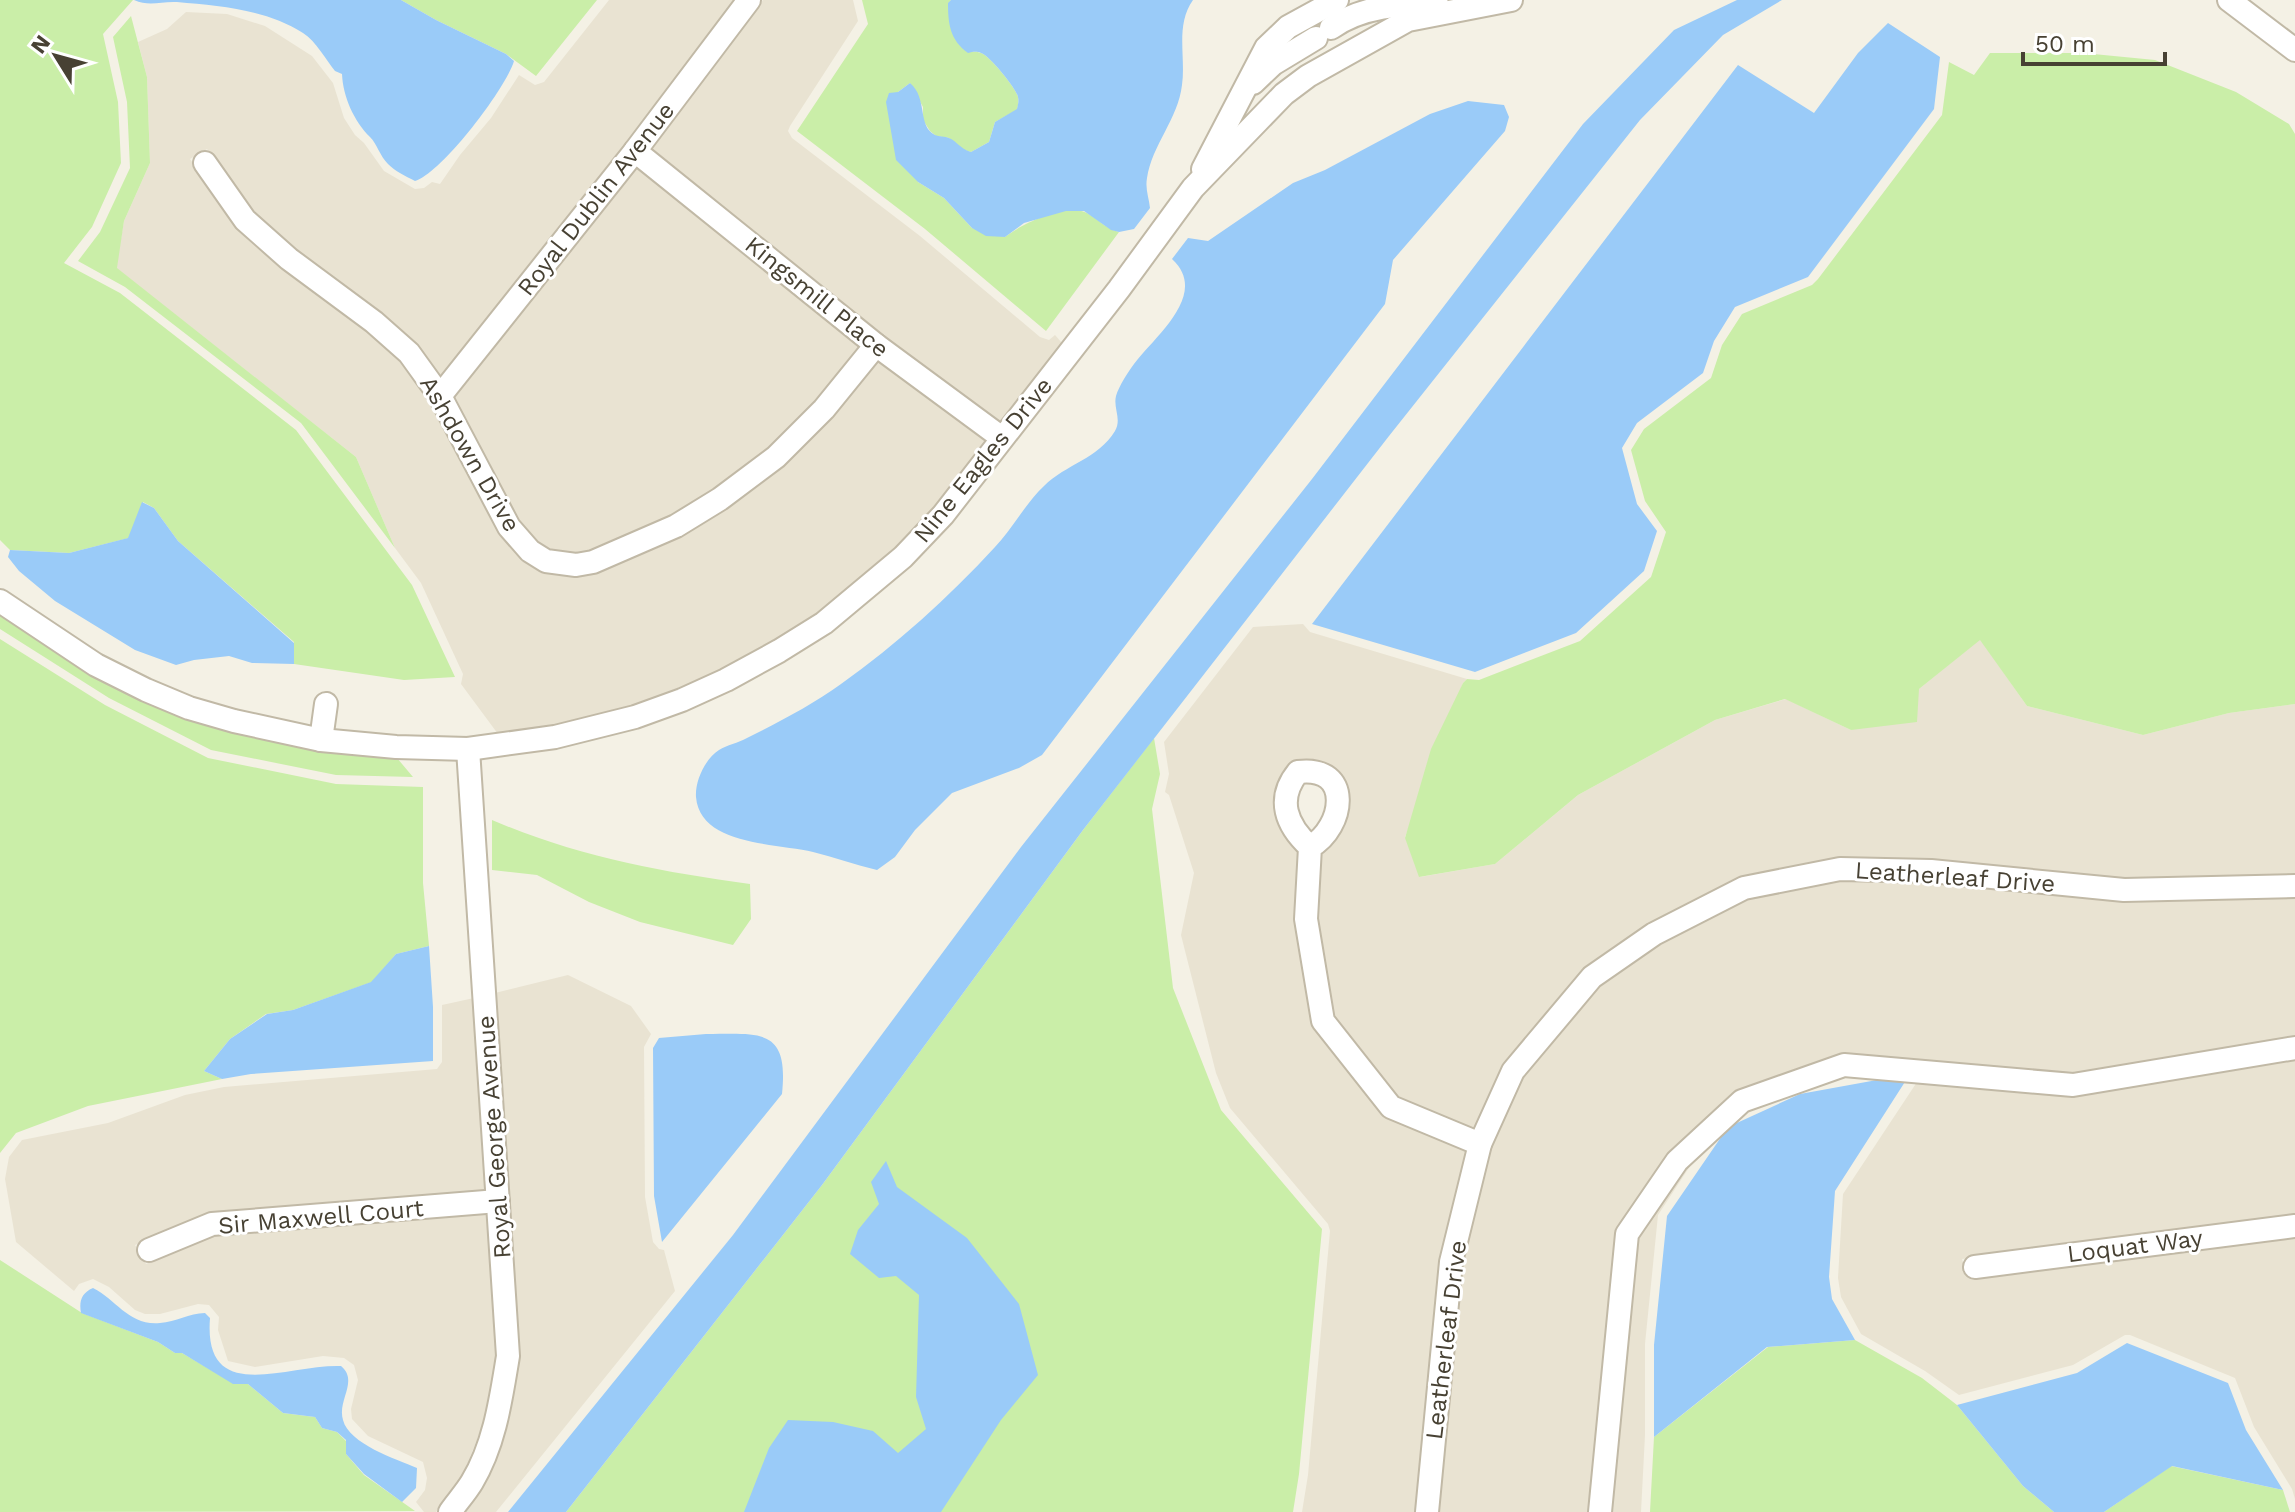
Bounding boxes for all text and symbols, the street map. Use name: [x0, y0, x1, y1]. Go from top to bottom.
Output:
north arrow: [16, 16, 96, 96]
scale bar: [2023, 16, 2165, 66]
text: N: [26, 30, 55, 58]
text: 50 m: [2035, 30, 2095, 58]
street label: Royal Dublin Avenue: [512, 97, 680, 301]
street label: Kingsmill Place: [740, 231, 894, 363]
street label: Ashdown Drive: [414, 371, 526, 537]
street label: Nine Eagles Drive: [908, 372, 1058, 548]
street label: Leatherleaf Drive: [1854, 856, 2056, 898]
street label: Royal George Avenue: [472, 1015, 516, 1259]
street label: Sir Maxwell Court: [217, 1194, 425, 1240]
street label: Loquat Way: [2066, 1224, 2205, 1268]
street label: Leatherleaf Drive: [1420, 1239, 1472, 1441]

